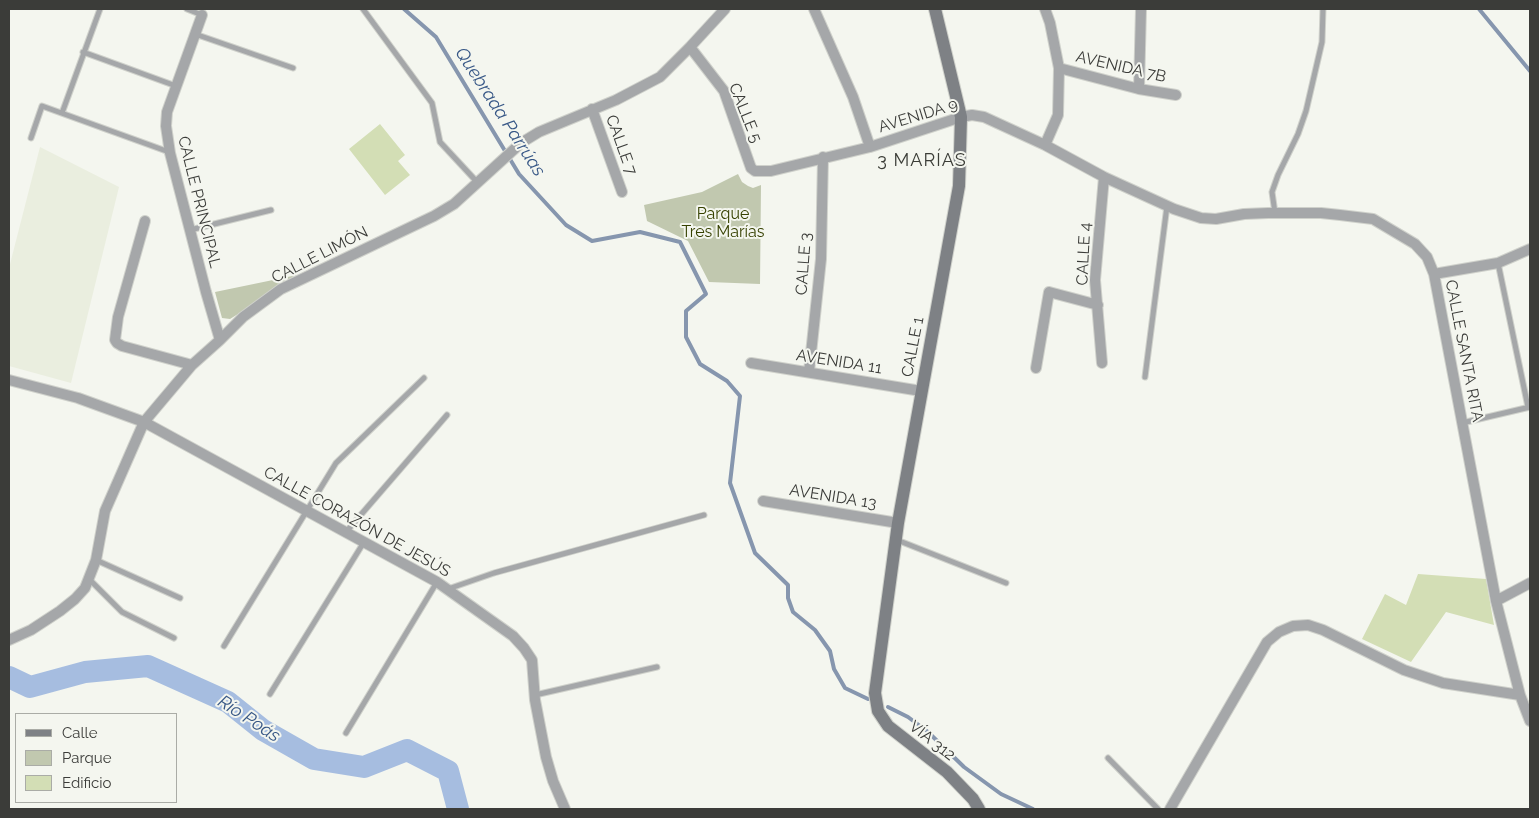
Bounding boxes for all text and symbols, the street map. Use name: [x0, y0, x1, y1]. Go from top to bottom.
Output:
water label: Quebrada Parrúas: [450, 43, 550, 181]
street label: AVENIDA 7B: [1074, 47, 1168, 87]
street label: CALLE 5: [724, 80, 766, 146]
street label: AVENIDA 9: [876, 95, 960, 137]
street label: CALLE 7: [601, 112, 641, 178]
street label: CALLE PRINCIPAL: [173, 134, 225, 270]
district label: 3 MARÍAS: [876, 150, 968, 172]
park label: Parque Tres Marías: [681, 204, 765, 242]
street label: CALLE LIMÓN: [269, 222, 371, 288]
street label: CALLE 4: [1073, 222, 1095, 286]
street label: CALLE 3: [792, 232, 816, 296]
street label: CALLE SANTA RITA: [1441, 278, 1487, 424]
street label: CALLE 1: [898, 315, 928, 379]
street label: AVENIDA 11: [795, 346, 883, 378]
street label: CALLE CORAZÓN DE JESÚS: [260, 463, 454, 581]
street label: AVENIDA 13: [788, 481, 878, 513]
water label: Río Poás: [214, 691, 284, 747]
legend: [15, 713, 178, 803]
street label: VÍA 312: [905, 717, 959, 765]
text: Calle: [62, 724, 97, 742]
text: Parque: [62, 749, 111, 767]
text: Edificio: [62, 774, 112, 792]

